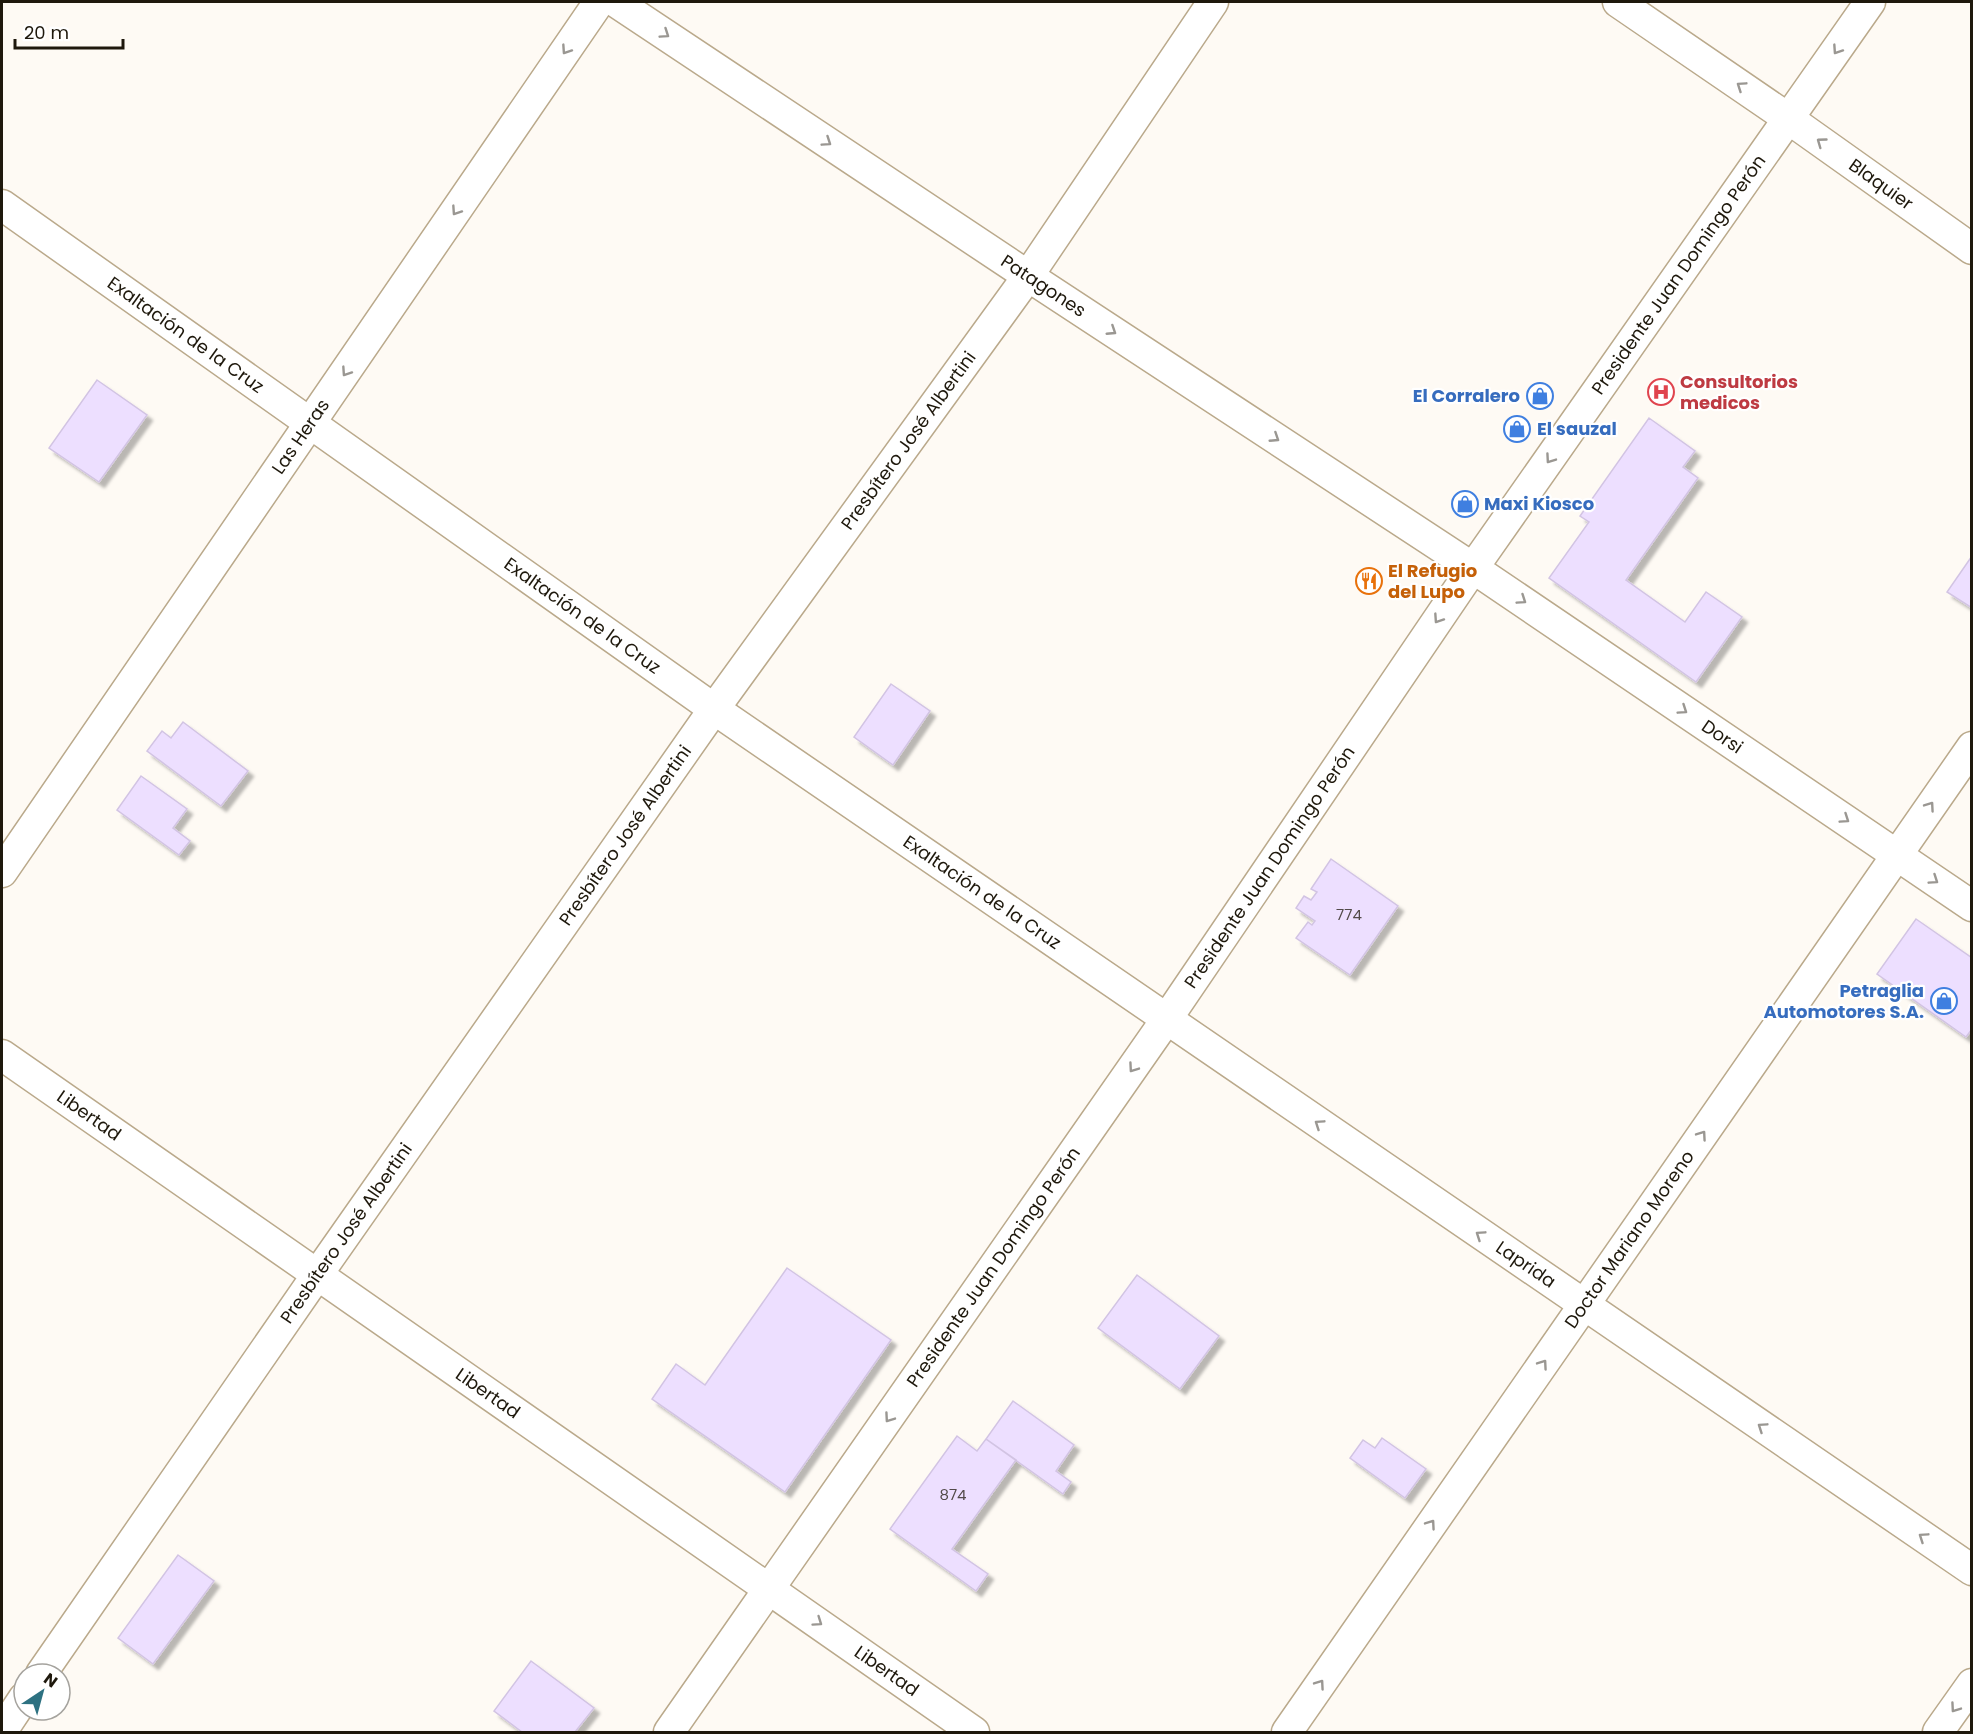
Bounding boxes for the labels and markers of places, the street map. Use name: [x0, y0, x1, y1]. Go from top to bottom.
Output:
place label: Consultorios medicos: [1680, 369, 1798, 415]
hospital icon: Consultorios medicos: [1646, 377, 1676, 407]
shop icon: El Corralero: [1525, 381, 1555, 411]
place label: El Corralero: [1413, 383, 1520, 408]
shop icon: El sauzal: [1502, 414, 1532, 444]
place label: El sauzal: [1537, 416, 1617, 441]
shop icon: Maxi Kiosco: [1450, 489, 1480, 519]
place label: Maxi Kiosco: [1484, 491, 1594, 516]
place label: El Refugio del Lupo: [1388, 558, 1477, 604]
restaurant icon: El Refugio del Lupo: [1354, 566, 1384, 596]
place label: Petraglia Automotores S.A.: [1763, 978, 1924, 1024]
shop icon: Petraglia Automotores S.A.: [1929, 986, 1959, 1016]

